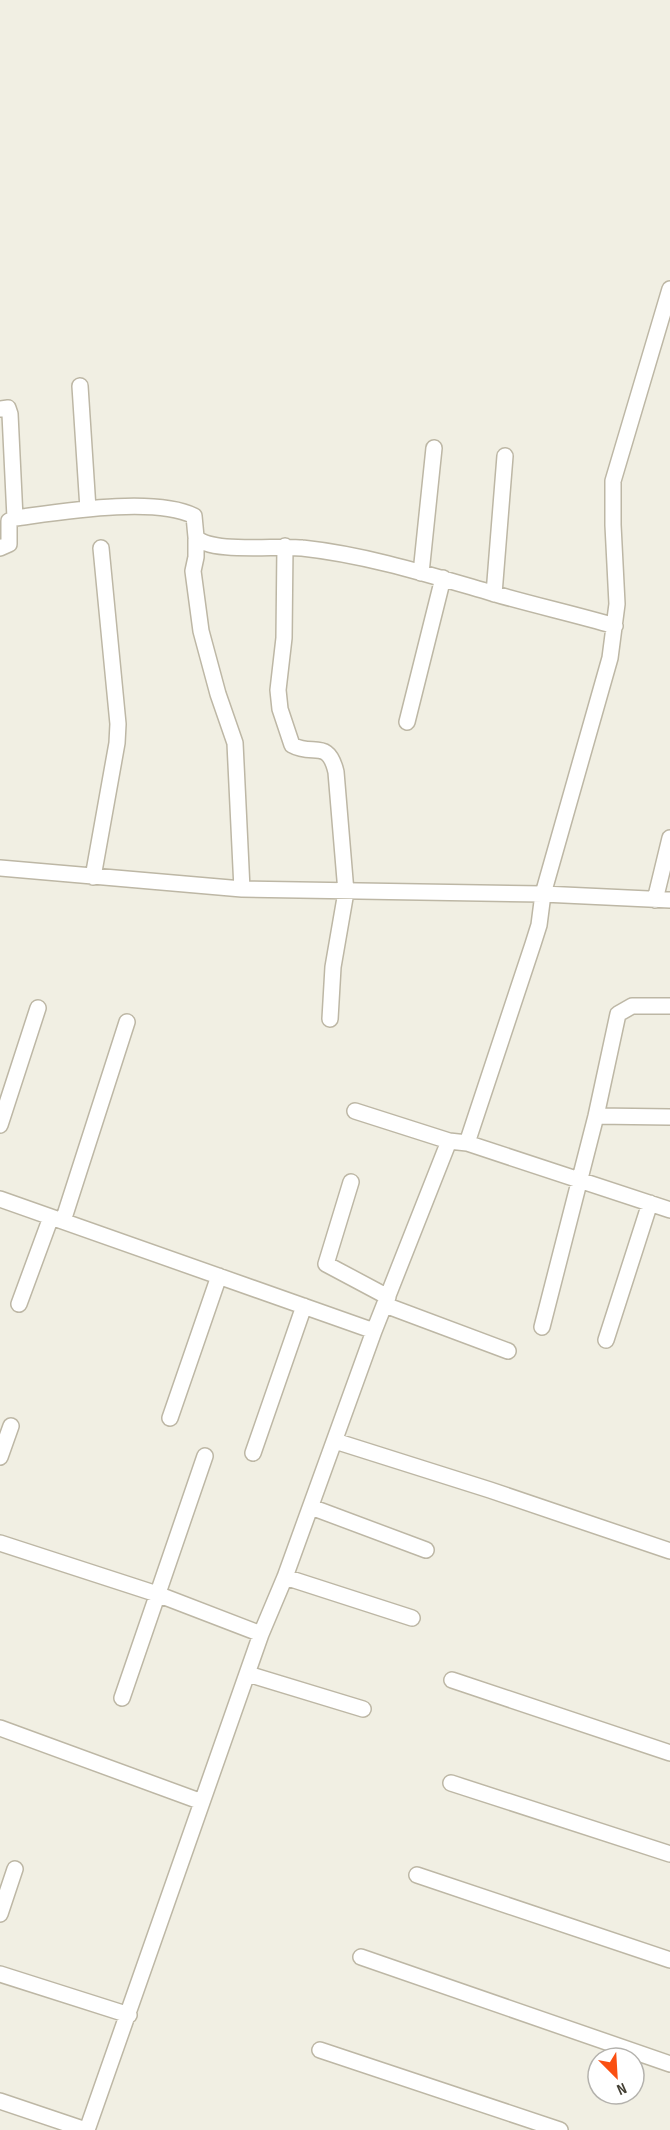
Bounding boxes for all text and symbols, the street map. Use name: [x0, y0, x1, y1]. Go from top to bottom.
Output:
north arrow: [586, 2046, 646, 2106]
text: N: [614, 2078, 629, 2099]

